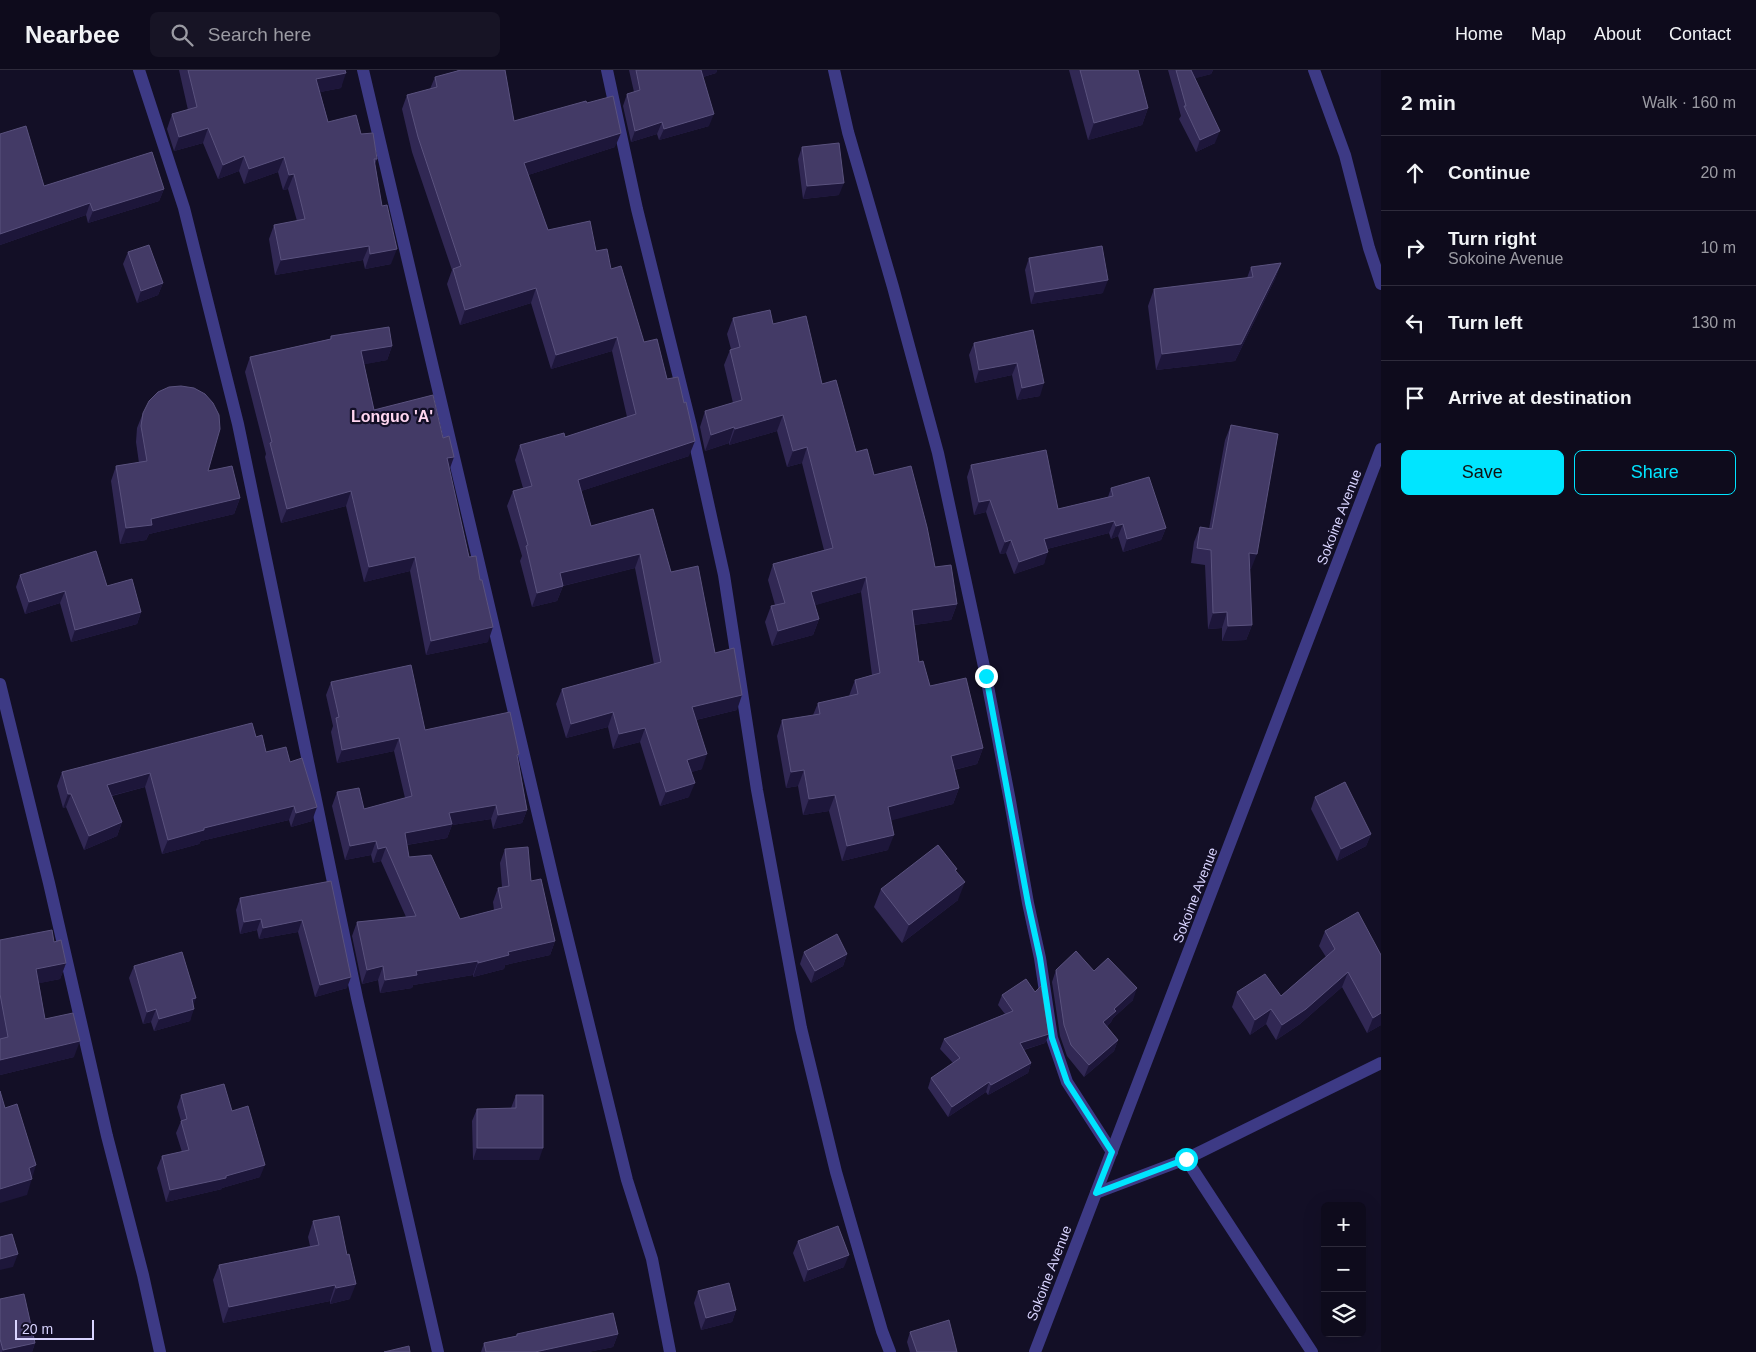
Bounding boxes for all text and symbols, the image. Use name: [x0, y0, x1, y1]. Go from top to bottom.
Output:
search box: [150, 12, 500, 57]
text: Nearbee: [25, 21, 120, 48]
icon: search: [168, 21, 196, 49]
text: Search here: [208, 24, 311, 45]
text: Home: [1455, 24, 1503, 44]
text: Map: [1531, 24, 1566, 44]
text: About: [1594, 24, 1641, 44]
text: Contact: [1669, 24, 1731, 44]
text: 2 min: [1401, 91, 1456, 114]
text: Walk · 160 m: [1642, 94, 1736, 111]
icon: ahead: [1401, 159, 1429, 187]
text: Continue: [1448, 162, 1530, 183]
text: 20 m: [1700, 164, 1736, 181]
text: Turn right: [1448, 228, 1536, 249]
icon: right: [1401, 234, 1429, 262]
text: 10 m: [1700, 239, 1736, 256]
text: Sokoine Avenue: [1448, 250, 1563, 267]
icon: left: [1401, 309, 1429, 337]
text: Turn left: [1448, 312, 1523, 333]
text: 130 m: [1692, 314, 1736, 331]
icon: arrive: [1401, 384, 1429, 412]
text: Arrive at destination: [1448, 387, 1632, 408]
district label: Longuo 'A': [351, 408, 433, 425]
button: Save: [1401, 450, 1564, 495]
button: Share: [1574, 450, 1736, 495]
street label: Sokoine Avenue: [1313, 467, 1365, 567]
route end: [975, 665, 998, 688]
street label: Sokoine Avenue: [1169, 845, 1221, 945]
route start: [1175, 1148, 1198, 1171]
map controls: [1321, 1202, 1366, 1337]
button: +: [1321, 1202, 1366, 1247]
street label: Sokoine Avenue: [1023, 1223, 1075, 1323]
button: −: [1321, 1247, 1366, 1292]
button: layers: [1321, 1292, 1366, 1337]
scale bar: [15, 1317, 94, 1340]
text: 20 m: [22, 1321, 53, 1337]

